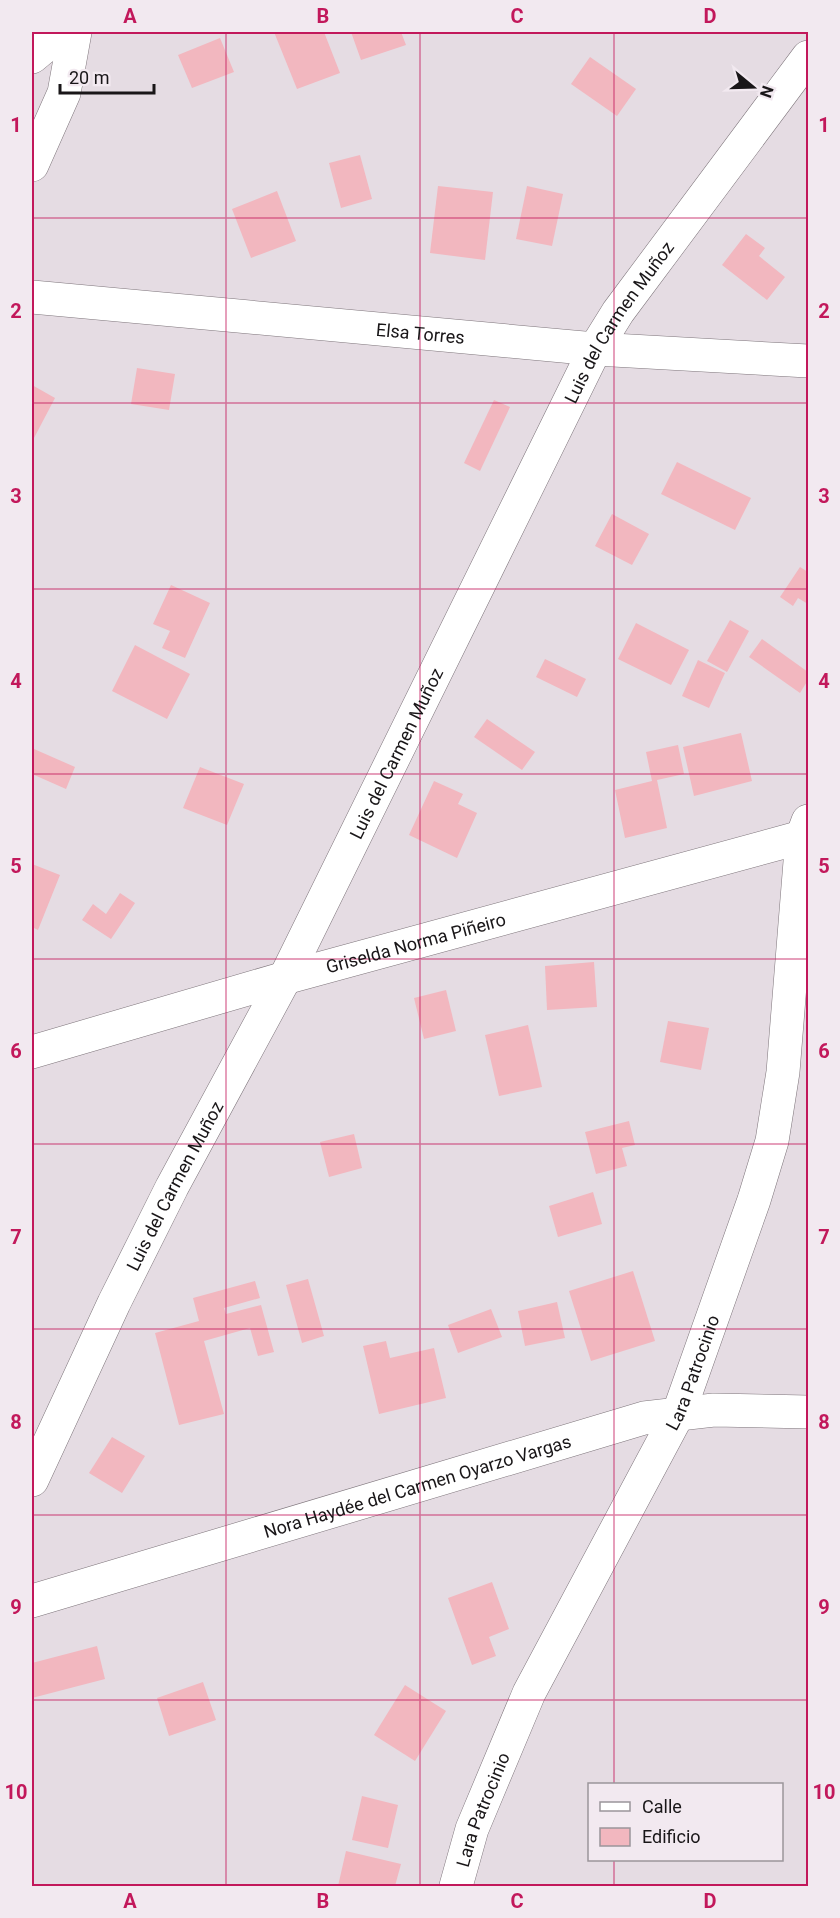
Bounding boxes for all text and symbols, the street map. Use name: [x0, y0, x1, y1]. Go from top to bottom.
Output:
text: A: [123, 4, 137, 28]
text: B: [317, 4, 329, 28]
text: C: [510, 4, 524, 28]
text: D: [704, 4, 717, 28]
scale bar: [60, 57, 154, 95]
north arrow: [723, 57, 783, 117]
text: 20 m: [69, 67, 109, 88]
text: N: [756, 83, 778, 100]
text: 1: [10, 113, 22, 137]
text: 1: [818, 113, 830, 137]
street label: Luis del Carmen Muñoz: [560, 237, 678, 406]
text: 2: [10, 299, 22, 323]
text: 2: [818, 299, 830, 323]
street label: Elsa Torres: [375, 318, 466, 347]
text: 3: [10, 484, 22, 508]
text: 3: [818, 484, 830, 508]
street label: Luis del Carmen Muñoz: [345, 664, 447, 842]
text: 4: [10, 669, 22, 693]
text: 4: [818, 669, 830, 693]
text: 5: [10, 854, 22, 878]
text: 5: [818, 854, 830, 878]
street label: Griselda Norma Piñeiro: [323, 908, 508, 977]
text: 6: [10, 1039, 22, 1063]
text: 6: [818, 1039, 830, 1063]
street label: Luis del Carmen Muñoz: [122, 1097, 227, 1274]
text: 7: [10, 1225, 22, 1249]
text: 7: [818, 1225, 830, 1249]
street label: Lara Patrocinio: [661, 1312, 723, 1433]
text: 8: [10, 1410, 22, 1434]
text: 8: [818, 1410, 830, 1434]
street label: Nora Haydée del Carmen Oyarzo Vargas: [261, 1430, 573, 1542]
text: 9: [10, 1595, 22, 1619]
text: 9: [818, 1595, 830, 1619]
street label: Lara Patrocinio: [451, 1749, 514, 1869]
text: 10: [5, 1780, 27, 1804]
text: 10: [813, 1780, 835, 1804]
legend: [588, 1783, 783, 1861]
text: Calle: [642, 1796, 682, 1817]
text: Edificio: [642, 1826, 701, 1847]
text: A: [123, 1889, 137, 1913]
text: B: [317, 1889, 329, 1913]
text: C: [510, 1889, 524, 1913]
text: D: [704, 1889, 717, 1913]

